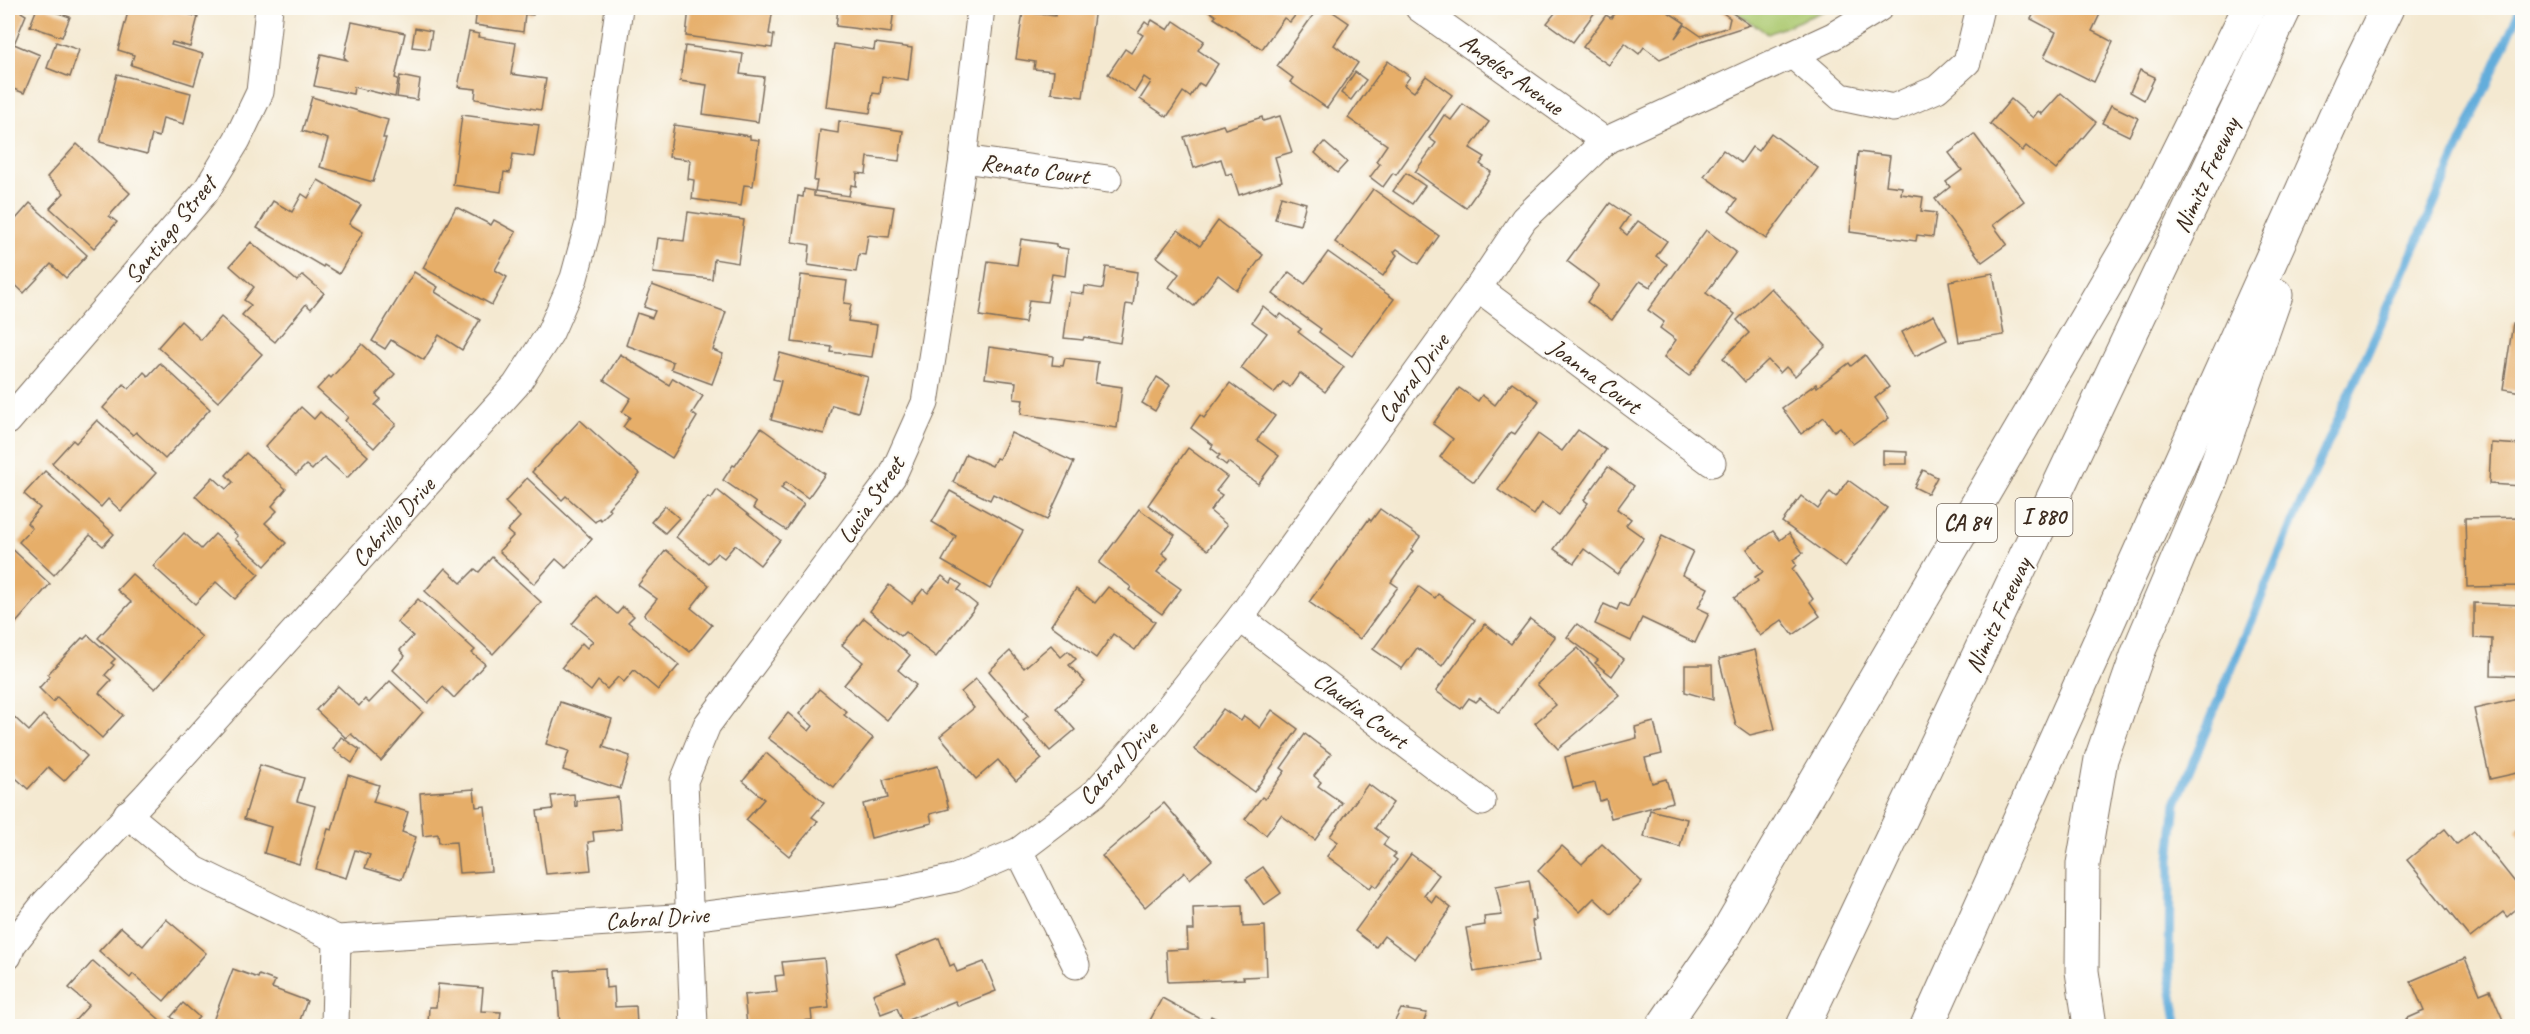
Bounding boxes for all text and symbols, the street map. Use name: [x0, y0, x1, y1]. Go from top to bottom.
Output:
street label: Angeles Avenue: [1455, 27, 1571, 123]
street label: Nimitz Freeway: [2166, 111, 2246, 237]
street label: Renato Court: [979, 147, 1093, 192]
street label: Santiago Street: [117, 168, 225, 290]
street label: Cabral Drive: [1370, 326, 1457, 429]
street label: Joanna Court: [1542, 331, 1649, 422]
street label: Lucia Street: [831, 449, 912, 549]
street label: Cabrillo Drive: [345, 469, 443, 573]
road number: I 880: [2016, 498, 2072, 536]
road number: CA 84: [1937, 504, 1997, 542]
street label: Nimitz Freeway: [1958, 551, 2038, 677]
street label: Claudia Court: [1308, 665, 1416, 756]
street label: Cabral Drive: [1072, 713, 1166, 811]
street label: Cabral Drive: [604, 899, 712, 937]

